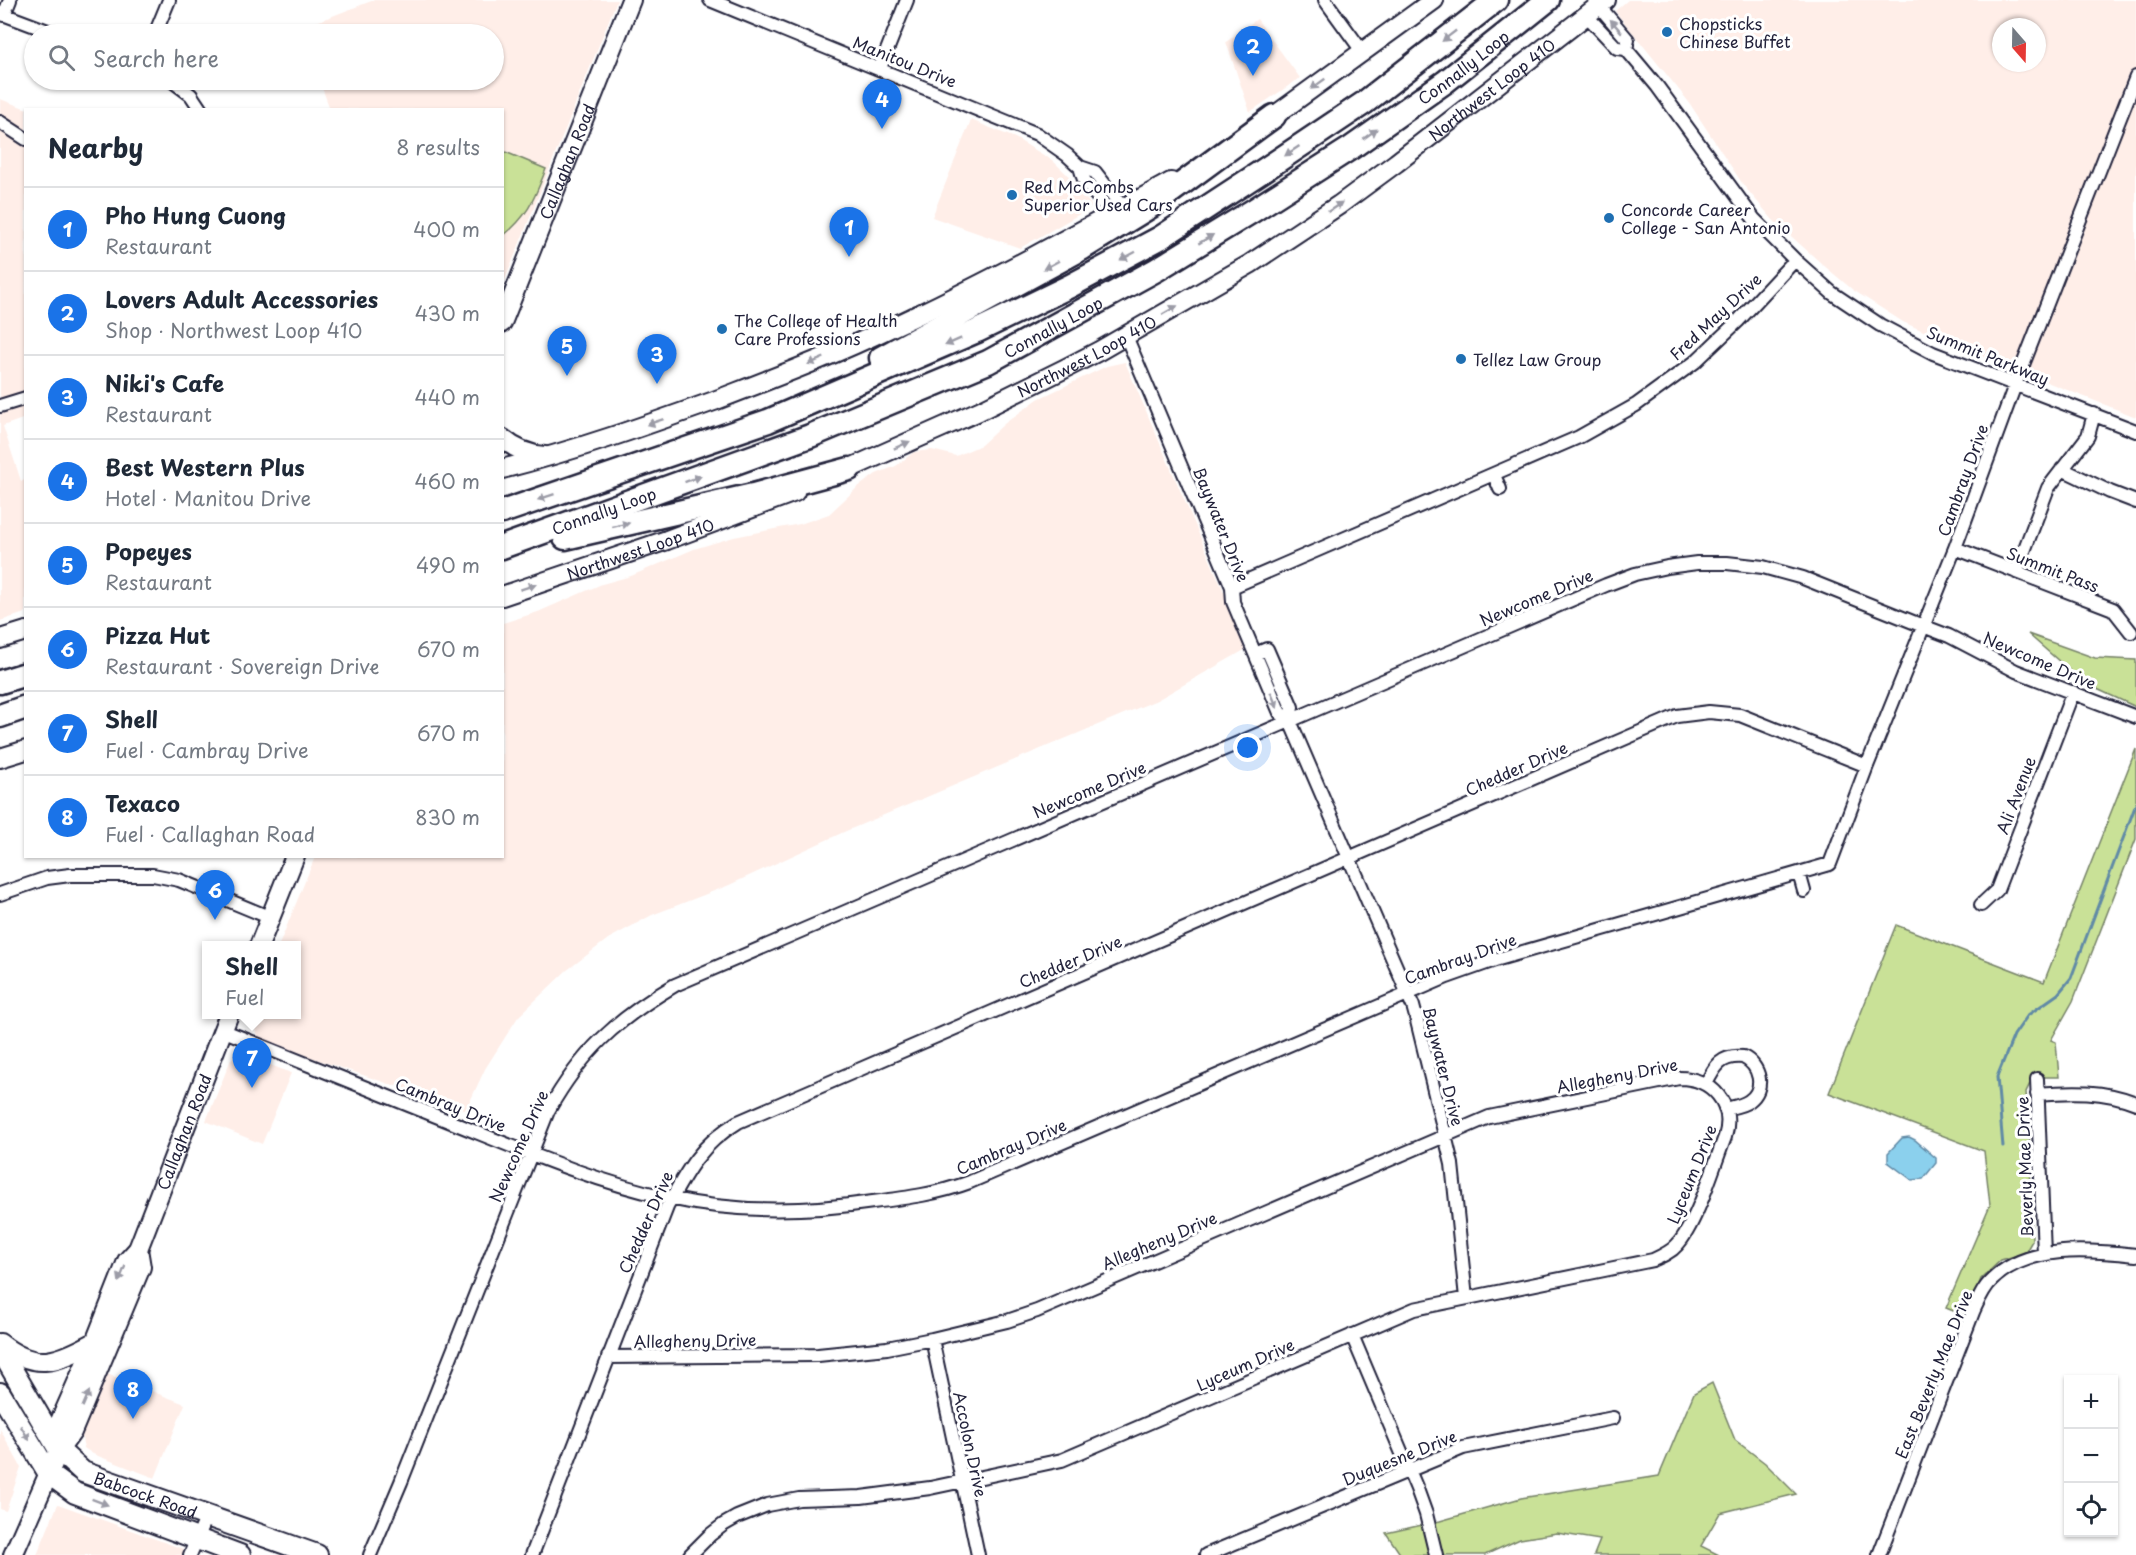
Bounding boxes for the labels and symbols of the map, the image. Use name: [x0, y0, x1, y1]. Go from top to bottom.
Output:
place label: Chopsticks Chinese Buffet: [1679, 11, 1791, 53]
north arrow: [1992, 18, 2046, 72]
one-way arrow: [1610, 19, 1623, 34]
street label: Connally Loop: [1412, 24, 1514, 110]
marker: Chopsticks Chinese Buffet: [1660, 25, 1674, 39]
pin: 2: [1234, 26, 1272, 76]
street label: Manitou Drive: [850, 29, 960, 93]
one-way arrow: [1442, 29, 1457, 41]
street label: Northwest Loop 410: [1423, 32, 1560, 146]
one-way arrow: [1311, 78, 1327, 90]
pin: 4: [862, 80, 902, 129]
street label: Callaghan Road: [533, 100, 600, 223]
one-way arrow: [1362, 128, 1378, 140]
one-way arrow: [1285, 145, 1301, 157]
place label: Red McCombs Superior Used Cars: [1024, 174, 1173, 216]
marker: Red McCombs Superior Used Cars: [1005, 188, 1019, 202]
place label: Concorde Career College - San Antonio: [1621, 197, 1791, 239]
one-way arrow: [1327, 201, 1343, 213]
pin: 1: [830, 208, 868, 257]
marker: Concorde Career College - San Antonio: [1602, 211, 1616, 225]
one-way arrow: [1198, 234, 1214, 245]
one-way arrow: [1119, 251, 1136, 261]
one-way arrow: [1042, 260, 1059, 270]
street label: Fred May Drive: [1664, 267, 1766, 365]
street label: Connally Loop: [999, 290, 1107, 363]
one-way arrow: [1162, 305, 1179, 315]
place label: The College of Health Care Professions: [734, 308, 898, 350]
street label: Northwest Loop 410: [1013, 309, 1160, 403]
street label: Summit Parkway: [1923, 319, 2053, 391]
marker: The College of Health Care Professions: [715, 322, 729, 336]
pin: 5: [548, 326, 586, 376]
pin: 3: [638, 334, 676, 384]
one-way arrow: [943, 337, 961, 347]
place label: Tellez Law Group: [1473, 347, 1601, 371]
marker: Tellez Law Group: [1454, 352, 1468, 366]
one-way arrow: [807, 357, 824, 366]
one-way arrow: [646, 418, 664, 427]
street label: Cambray Drive: [1931, 421, 1993, 539]
one-way arrow: [894, 441, 911, 450]
street label: Baywater Drive: [1188, 463, 1256, 585]
one-way arrow: [684, 473, 702, 483]
street label: Connally Loop: [548, 481, 659, 540]
one-way arrow: [537, 493, 555, 503]
street label: Northwest Loop 410: [563, 512, 717, 585]
one-way arrow: [612, 520, 631, 529]
street label: Summit Pass: [2003, 540, 2103, 598]
street label: Newcome Drive: [1476, 562, 1596, 632]
one-way arrow: [519, 582, 537, 592]
street label: Newcome Drive: [1980, 625, 2100, 695]
one-way arrow: [1269, 691, 1279, 709]
your location: [1233, 733, 1262, 762]
street label: Chedder Drive: [1461, 735, 1571, 801]
street label: Ali Avenue: [1989, 753, 2041, 837]
street label: Newcome Drive: [1029, 754, 1149, 824]
pin: 6: [196, 870, 234, 920]
street label: Cambray Drive: [1401, 927, 1519, 989]
street label: Chedder Drive: [1015, 929, 1125, 993]
street label: Baywater Drive: [1418, 1004, 1470, 1128]
pin: 7: [232, 1038, 272, 1088]
street label: Allegheny Drive: [1554, 1051, 1680, 1099]
street label: Callaghan Road: [150, 1070, 217, 1193]
street label: Cambray Drive: [392, 1071, 510, 1137]
street label: Newcome Drive: [482, 1086, 554, 1206]
street label: Beverly Mae Drive: [2010, 1096, 2038, 1238]
street label: Cambray Drive: [952, 1112, 1070, 1180]
street label: Lyceum Drive: [1660, 1121, 1722, 1227]
street label: Chedder Drive: [612, 1167, 678, 1277]
street label: Allegheny Drive: [1098, 1205, 1220, 1275]
one-way arrow: [117, 1266, 127, 1284]
street label: East Beverly Mae Drive: [1888, 1286, 1978, 1462]
street label: Allegheny Drive: [633, 1327, 757, 1353]
street label: Lyceum Drive: [1192, 1332, 1298, 1396]
pin: 8: [114, 1370, 152, 1419]
street label: Accolon Drive: [948, 1389, 994, 1499]
one-way arrow: [82, 1390, 91, 1407]
street label: Duquesne Drive: [1338, 1423, 1460, 1491]
one-way arrow: [19, 1425, 30, 1441]
street label: Babcock Road: [91, 1465, 201, 1524]
one-way arrow: [91, 1498, 109, 1507]

